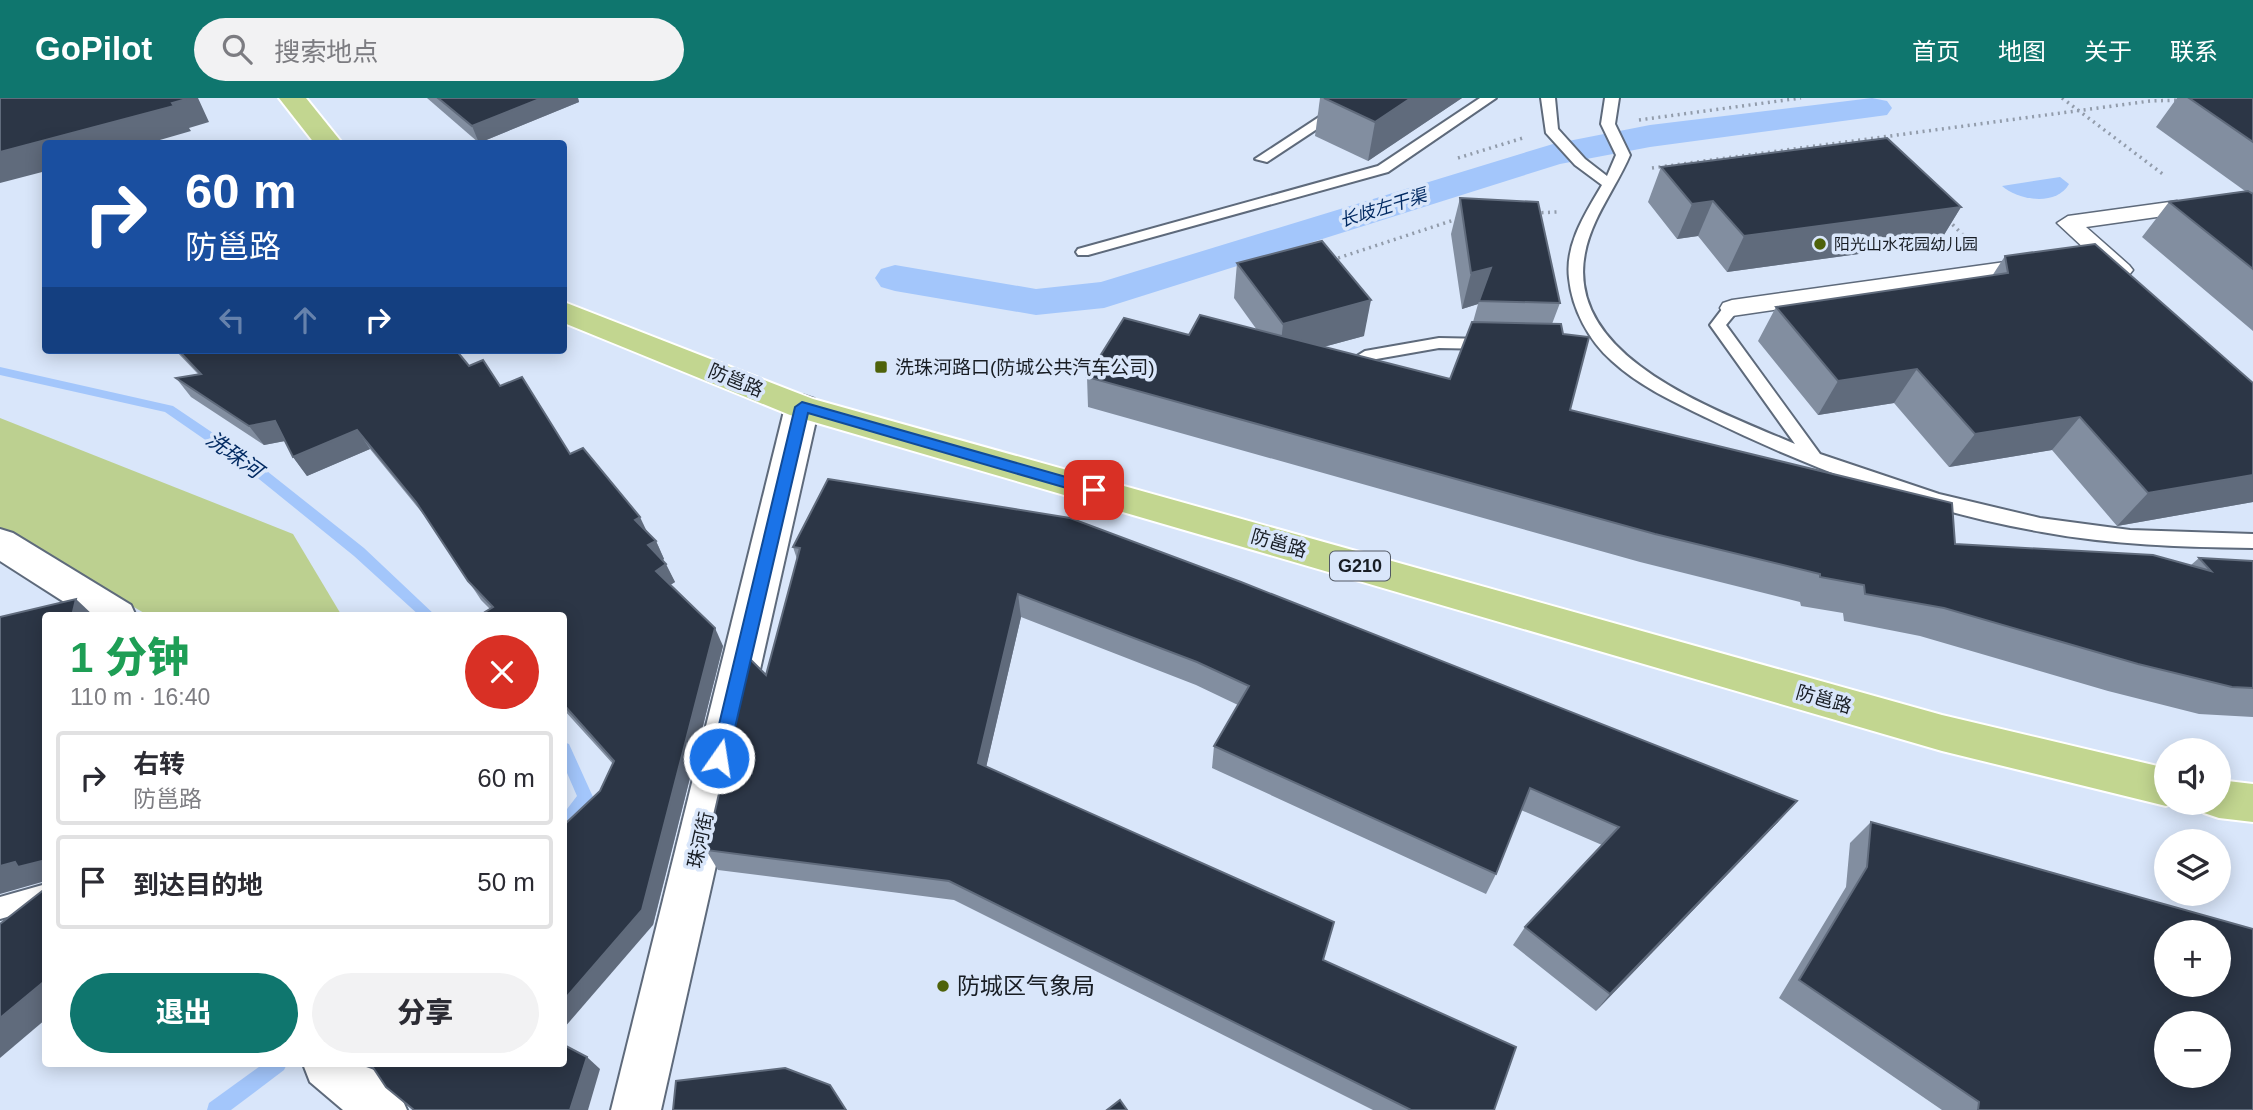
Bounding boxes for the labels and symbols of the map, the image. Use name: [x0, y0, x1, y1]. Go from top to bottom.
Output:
water label: 长歧左干渠: [1337, 184, 1432, 231]
marker: 阳光山水花园幼儿园: [1812, 236, 1828, 252]
place label: 阳光山水花园幼儿园: [1834, 236, 1978, 253]
place label: 洗珠河路口(防城公共汽车公司): [895, 357, 1155, 378]
marker: 洗珠河路口(防城公共汽车公司): [873, 359, 889, 375]
street label: 防邕路: [705, 360, 766, 401]
water label: 洗珠河: [202, 427, 270, 485]
pin: [1064, 460, 1124, 520]
street label: 防邕路: [1249, 526, 1309, 561]
road number: G210: [1330, 552, 1390, 580]
street label: 防邕路: [1794, 682, 1854, 717]
position arrow: [682, 721, 756, 795]
street label: 珠河街: [684, 810, 717, 870]
place label: 防城区气象局: [957, 973, 1095, 999]
marker: 防城区气象局: [935, 978, 951, 994]

